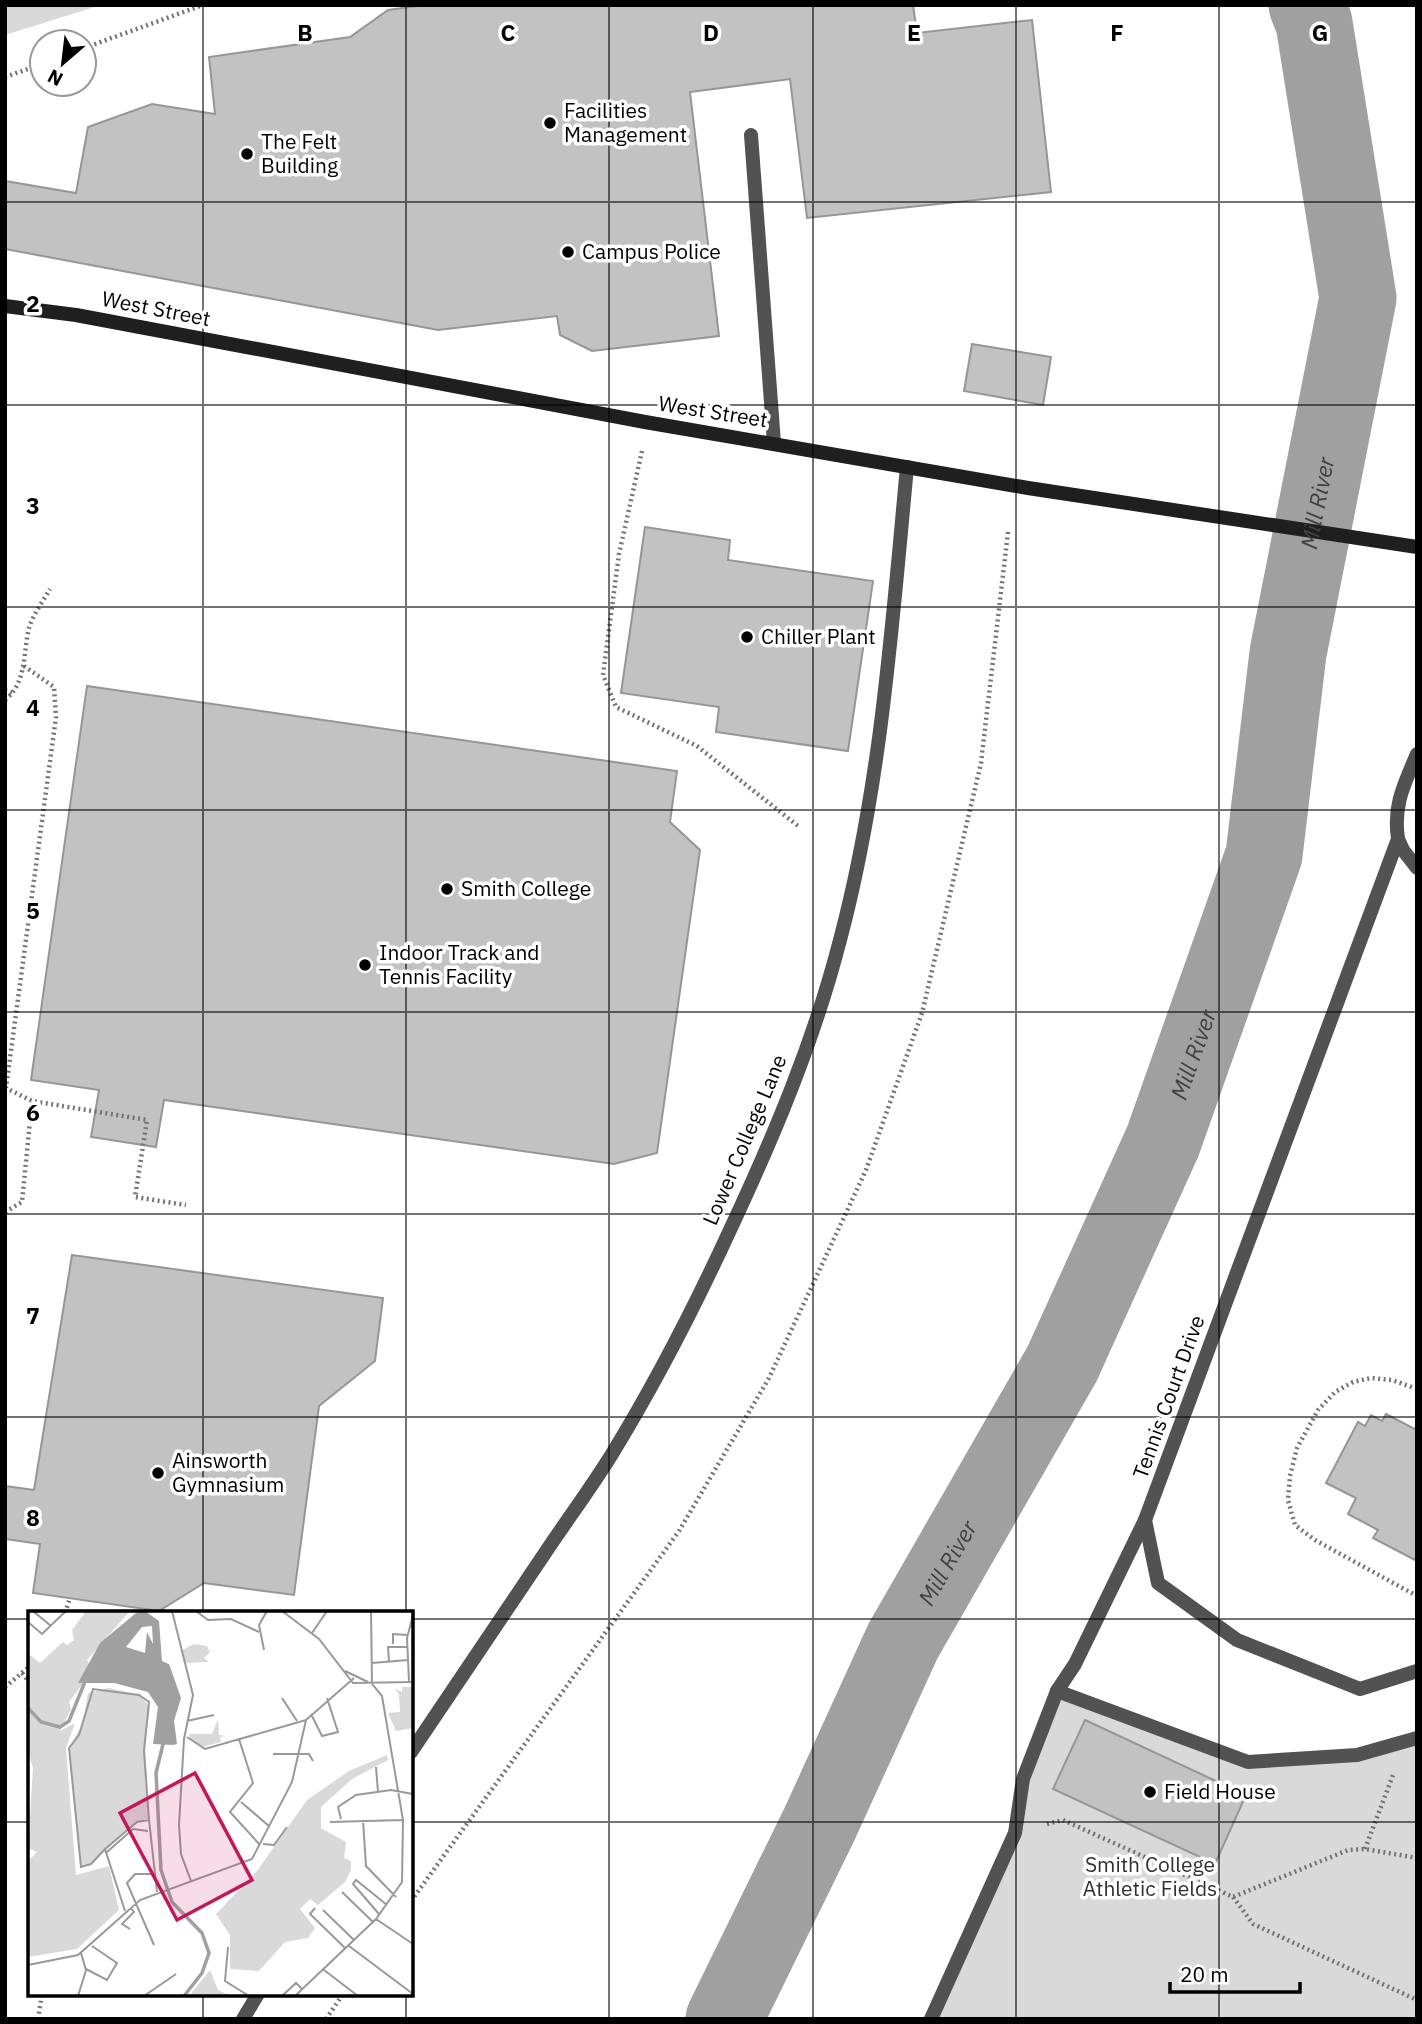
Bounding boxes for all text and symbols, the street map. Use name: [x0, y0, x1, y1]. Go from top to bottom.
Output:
text: B: [297, 17, 313, 47]
text: C: [501, 17, 516, 47]
text: D: [703, 17, 719, 47]
text: E: [907, 17, 921, 47]
text: F: [1110, 17, 1124, 47]
text: G: [1312, 17, 1328, 47]
north arrow: [28, 28, 98, 98]
text: N: [43, 64, 67, 92]
place label: Facilities Management: [564, 96, 687, 148]
marker: Facilities Management: [542, 115, 558, 131]
place label: The Felt Building: [261, 127, 338, 179]
marker: The Felt Building: [239, 146, 255, 162]
place label: Campus Police: [582, 237, 721, 265]
marker: Campus Police: [560, 244, 576, 260]
street label: West Street: [100, 284, 213, 332]
text: 2: [26, 288, 40, 318]
street label: West Street: [657, 389, 770, 433]
water label: Mill River: [1293, 454, 1340, 551]
text: 3: [26, 490, 40, 520]
place label: Chiller Plant: [761, 622, 876, 650]
marker: Chiller Plant: [739, 629, 755, 645]
text: 4: [26, 692, 40, 722]
place label: Smith College: [461, 874, 591, 902]
marker: Smith College: [439, 881, 455, 897]
text: 5: [26, 895, 40, 925]
place label: Indoor Track and Tennis Facility: [379, 938, 540, 990]
marker: Indoor Track and Tennis Facility: [357, 957, 373, 973]
water label: Mill River: [1163, 1005, 1222, 1103]
street label: Lower College Lane: [696, 1050, 793, 1229]
text: 6: [26, 1097, 40, 1127]
text: 7: [26, 1300, 40, 1330]
street label: Tennis Court Drive: [1125, 1311, 1211, 1482]
place label: Ainsworth Gymnasium: [172, 1446, 284, 1498]
marker: Ainsworth Gymnasium: [150, 1465, 166, 1481]
text: 8: [26, 1502, 40, 1532]
water label: Mill River: [911, 1514, 983, 1611]
inset map: [28, 1611, 413, 1996]
place label: Field House: [1164, 1777, 1276, 1805]
marker: Field House: [1142, 1784, 1158, 1800]
park label: Smith College Athletic Fields: [1083, 1850, 1217, 1902]
scale bar: [1170, 1951, 1300, 1995]
text: 20 m: [1180, 1960, 1229, 1988]

